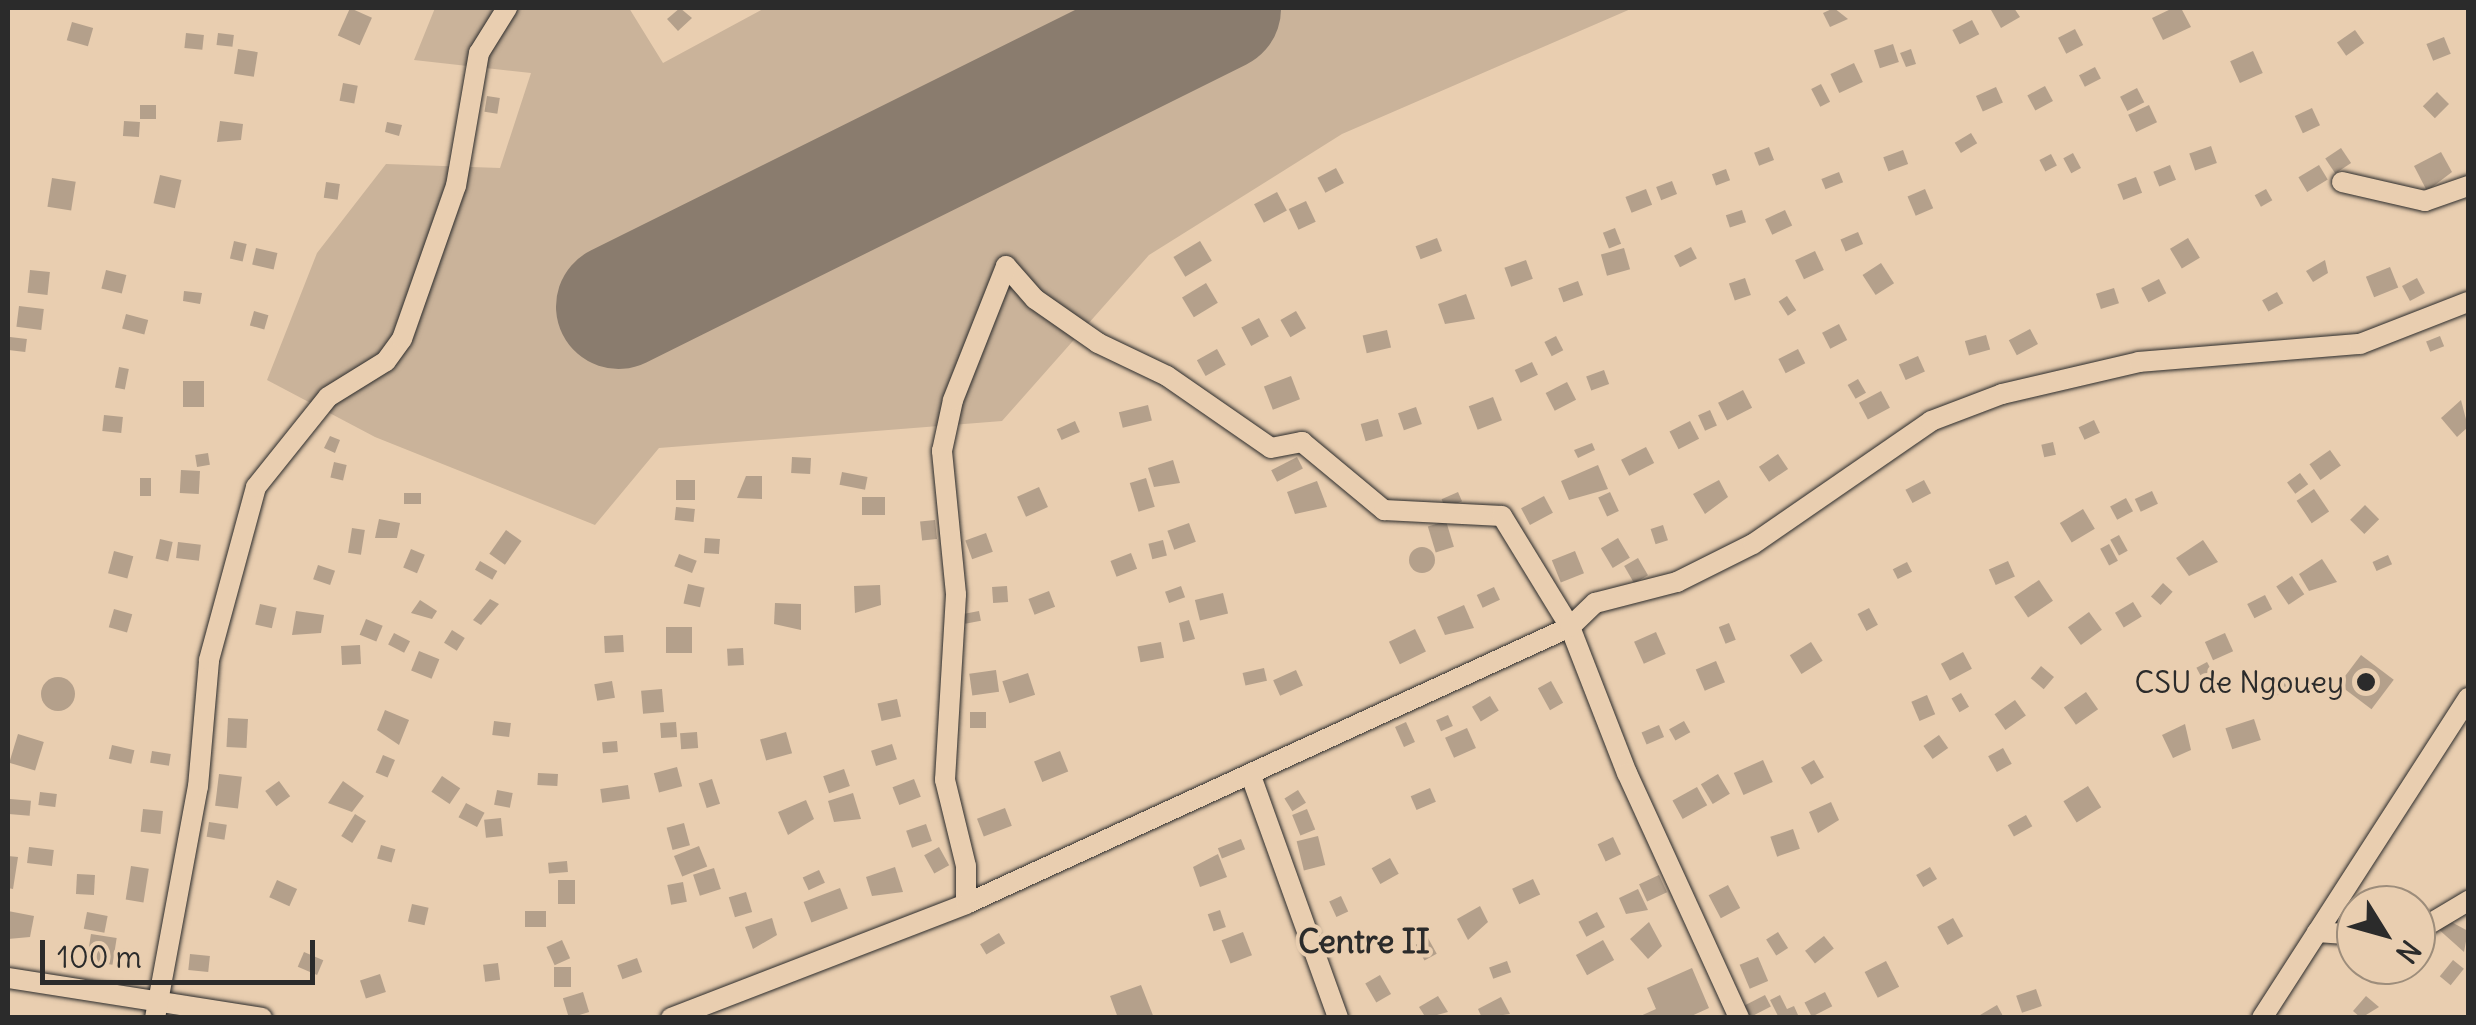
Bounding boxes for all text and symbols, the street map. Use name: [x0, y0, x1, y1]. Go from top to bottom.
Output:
place label: CSU de Ngouey: [2134, 664, 2344, 700]
marker: CSU de Ngouey: [2353, 669, 2379, 695]
north arrow: [2336, 885, 2436, 985]
scale bar: [45, 920, 320, 982]
district label: Centre II: [1298, 923, 1430, 961]
text: N: [2388, 933, 2429, 970]
text: 100 m: [57, 938, 142, 976]

